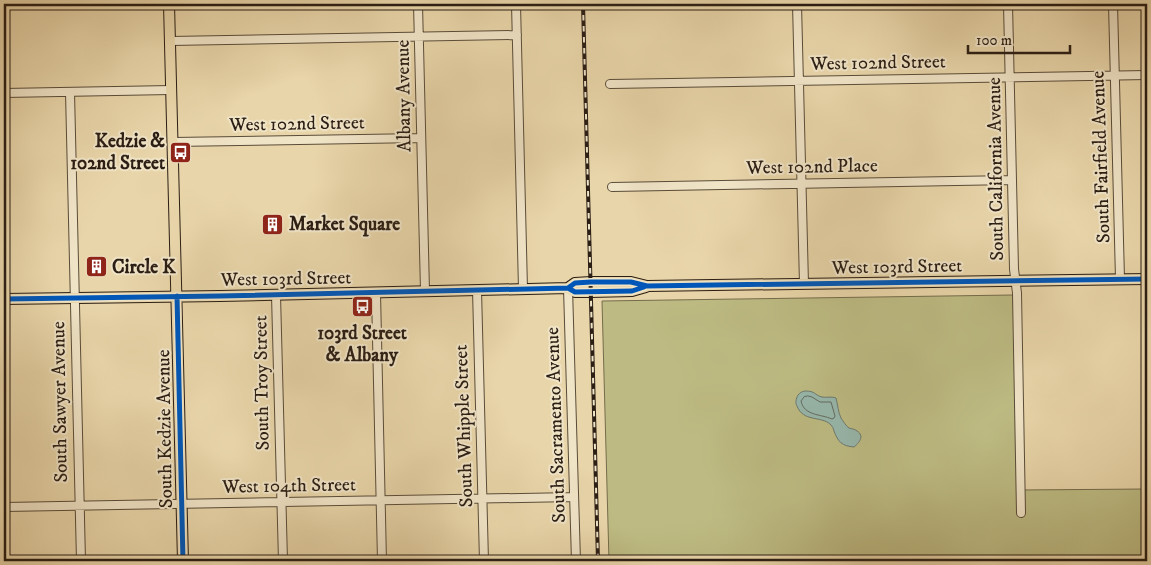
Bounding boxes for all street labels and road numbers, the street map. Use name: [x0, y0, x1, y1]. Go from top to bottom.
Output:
street label: Albany Avenue: [392, 39, 416, 152]
street label: West 102nd Street: [809, 50, 946, 76]
street label: South Fairfield Avenue: [1086, 70, 1115, 243]
street label: South California Avenue: [983, 77, 1009, 261]
street label: West 102nd Street: [228, 111, 365, 137]
street label: West 102nd Place: [745, 154, 878, 180]
street label: West 103rd Street: [831, 254, 962, 280]
street label: West 103rd Street: [220, 266, 351, 292]
street label: South Troy Street: [249, 315, 275, 451]
street label: South Sawyer Avenue: [47, 321, 73, 483]
street label: South Sacramento Avenue: [541, 327, 571, 523]
street label: South Whipple Street: [450, 344, 478, 508]
street label: South Kedzie Avenue: [152, 349, 178, 509]
street label: West 104th Street: [221, 473, 356, 499]

